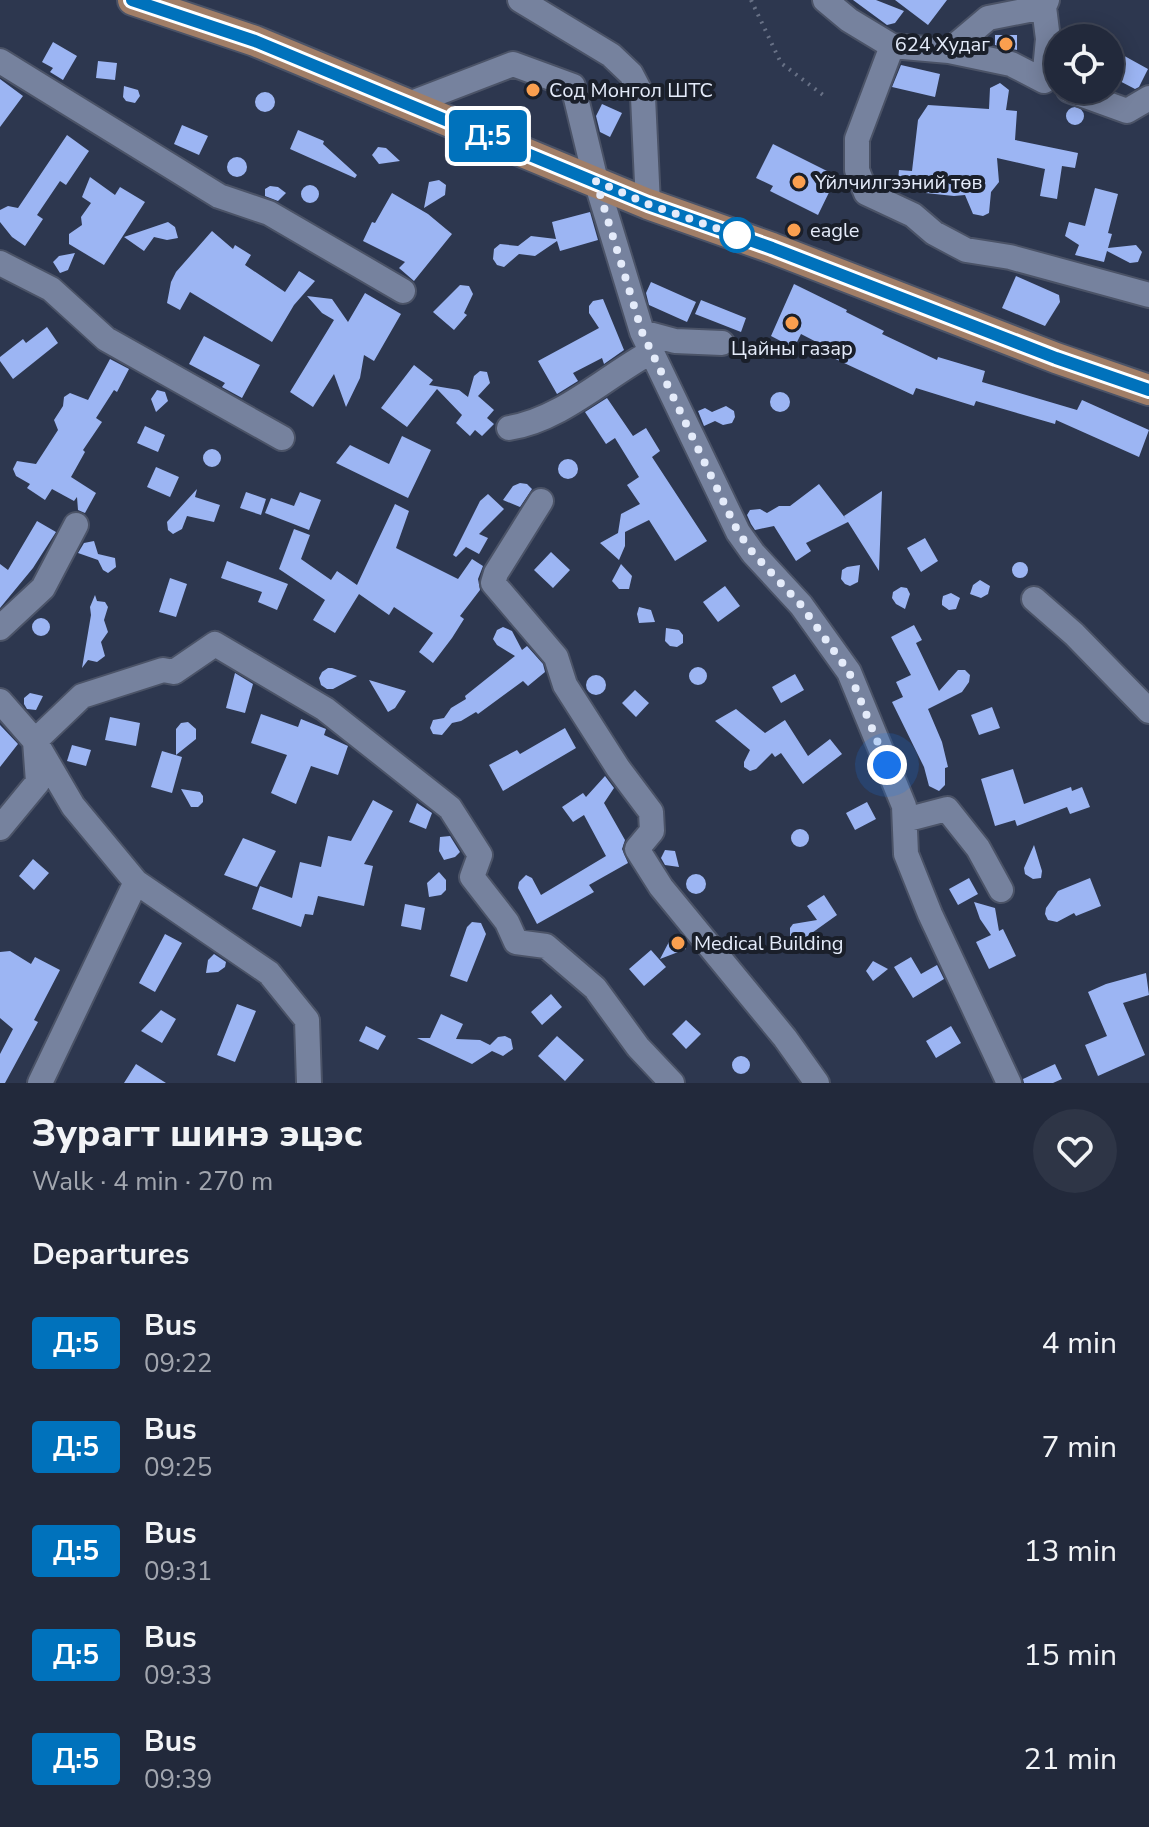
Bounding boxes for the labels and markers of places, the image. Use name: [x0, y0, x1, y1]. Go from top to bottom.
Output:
place label: 624 Худаг: [895, 31, 990, 58]
marker: 624 Худаг: [997, 35, 1015, 53]
place label: Сод Монгол ШТС: [549, 77, 713, 104]
marker: Сод Монгол ШТС: [524, 81, 542, 99]
place label: Үйлчилгээний төв: [814, 169, 982, 196]
marker: Үйлчилгээний төв: [790, 173, 808, 191]
place label: eagle: [810, 217, 859, 244]
unlabelled marker: [720, 218, 754, 252]
marker: eagle: [785, 221, 803, 239]
marker: Цайны газар: [783, 314, 801, 332]
place label: Цайны газар: [731, 335, 853, 362]
place label: Medical Building: [694, 930, 843, 957]
marker: Medical Building: [669, 934, 687, 952]

